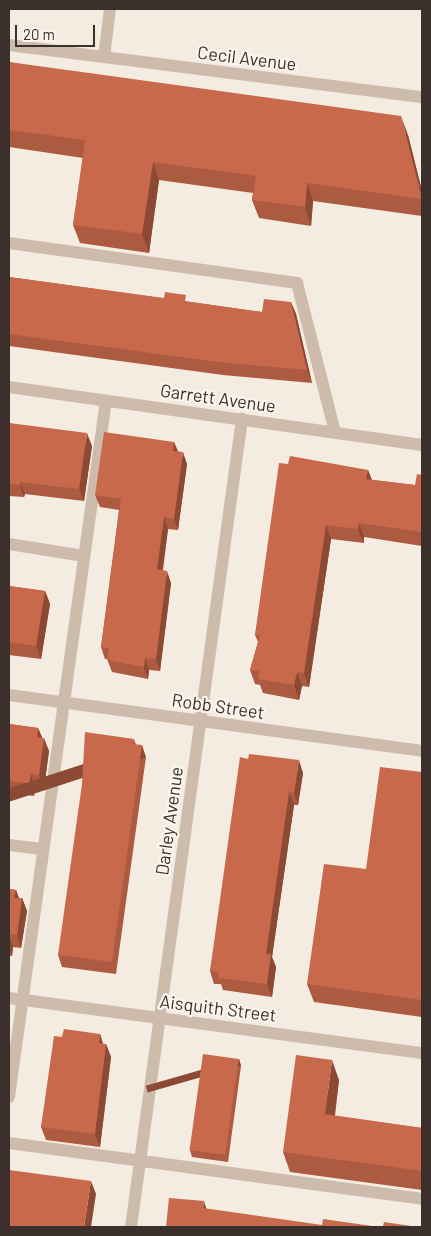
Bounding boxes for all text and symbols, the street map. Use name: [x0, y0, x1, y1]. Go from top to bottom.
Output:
scale bar: [18, 15, 98, 47]
text: 20 m: [23, 25, 55, 43]
street label: Cecil Avenue: [196, 41, 298, 75]
street label: Garrett Avenue: [159, 379, 277, 417]
street label: Robb Street: [170, 689, 266, 723]
street label: Darley Avenue: [151, 765, 187, 877]
street label: Aisquith Street: [158, 990, 278, 1026]

